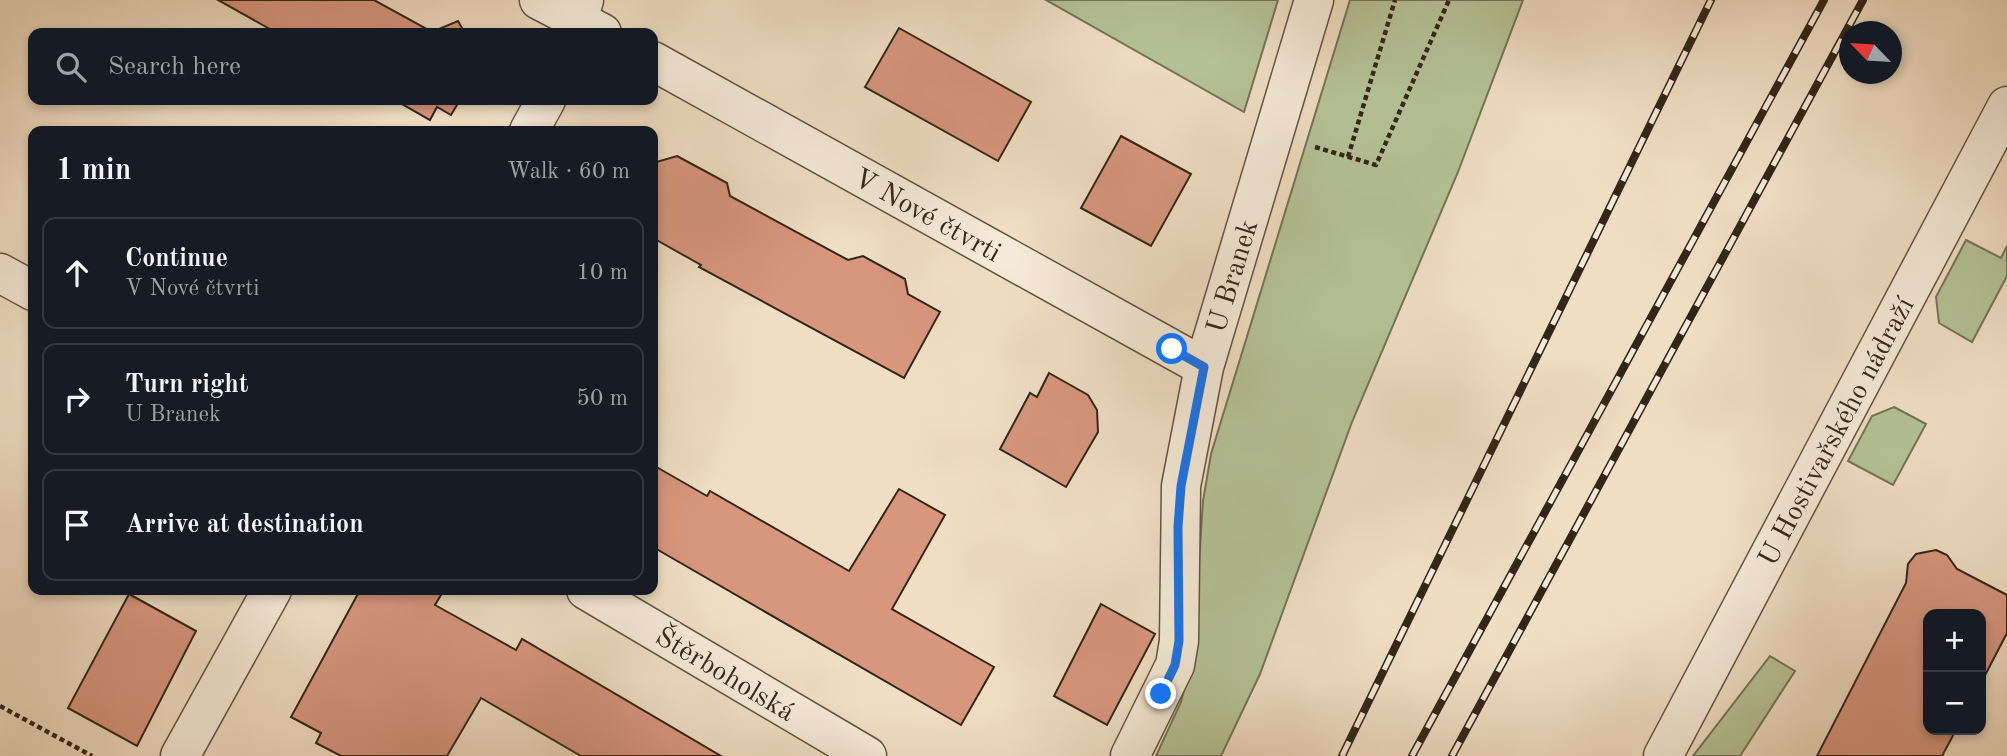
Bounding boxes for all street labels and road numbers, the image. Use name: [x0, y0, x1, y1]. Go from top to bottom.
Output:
street label: V Nové čtvrti: [848, 165, 1005, 269]
street label: U Branek: [1203, 217, 1264, 337]
street label: U Hostivařského nádraží: [1755, 293, 1921, 571]
street label: Štěrboholská: [650, 619, 802, 728]

